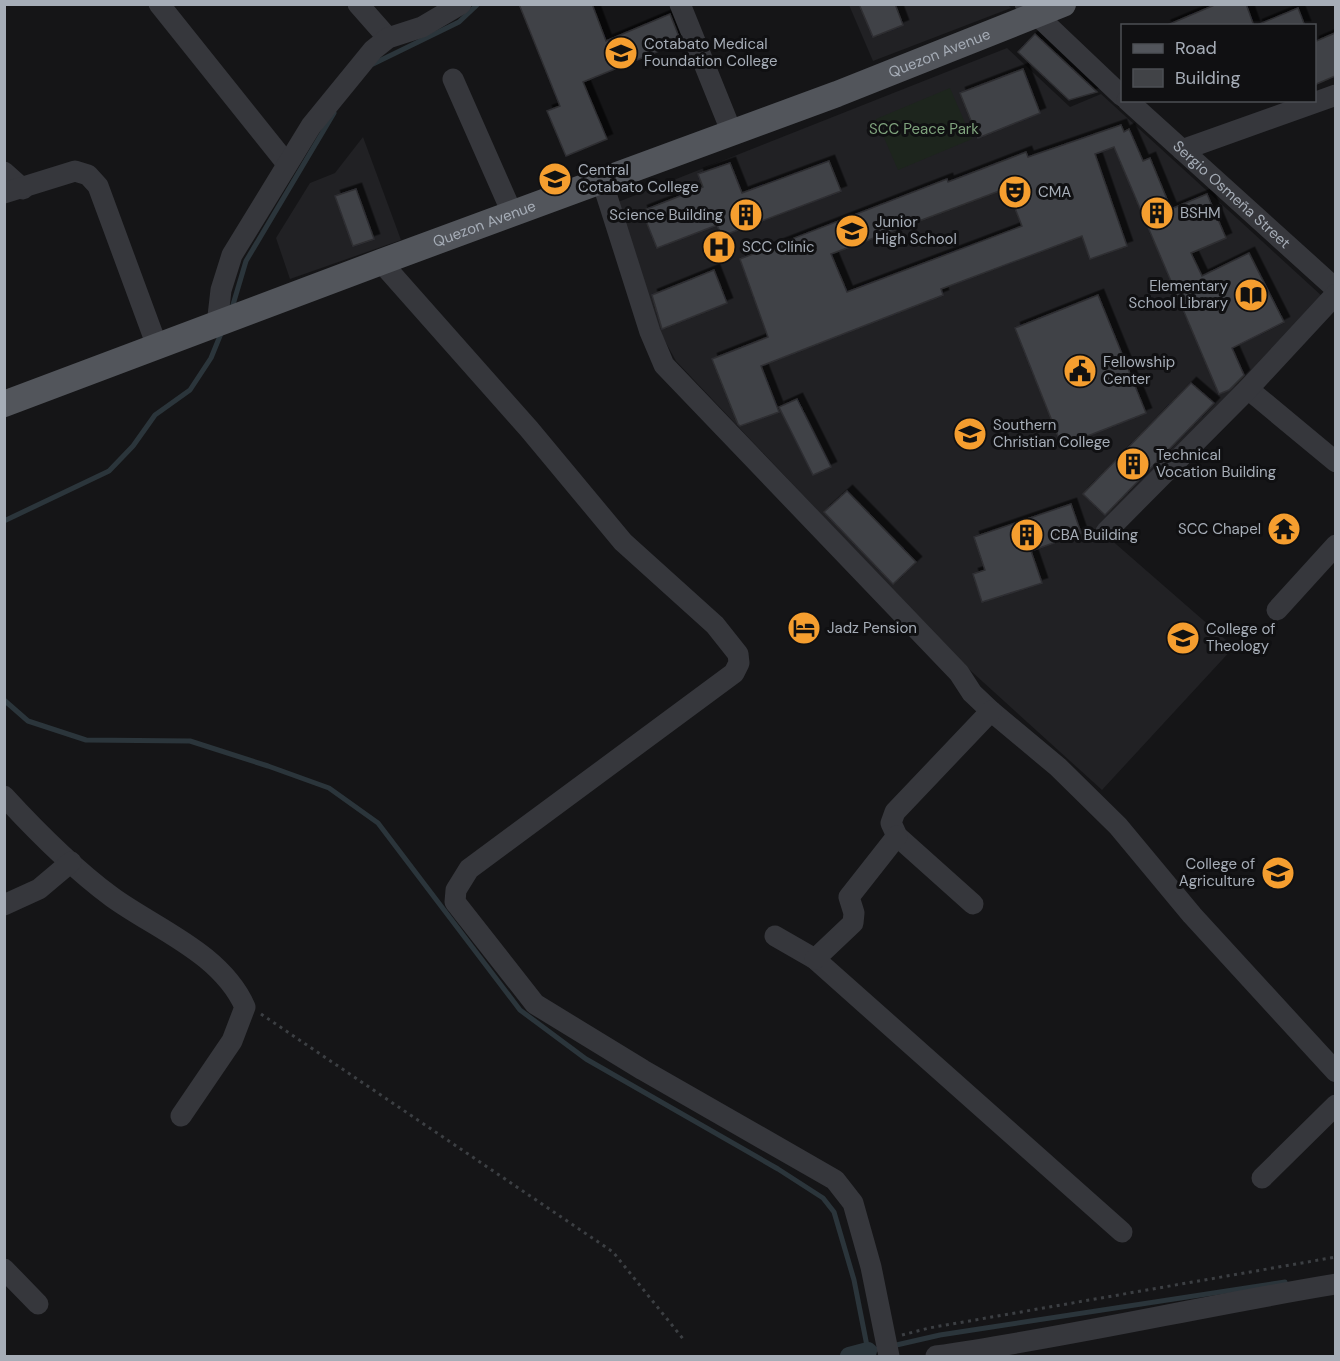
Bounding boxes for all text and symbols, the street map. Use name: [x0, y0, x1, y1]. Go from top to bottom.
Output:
street label: Quezon Avenue: [885, 24, 993, 83]
legend: [1121, 24, 1316, 102]
place label: Cotabato Medical Foundation College: [644, 34, 778, 71]
school or university icon: Cotabato Medical Foundation College: [603, 35, 639, 71]
text: Road: [1175, 36, 1217, 60]
text: Building: [1175, 66, 1240, 90]
park label: SCC Peace Park: [869, 119, 979, 139]
street label: Sergio Osmeña Street: [1169, 136, 1295, 253]
place label: Central Cotabato College: [578, 160, 699, 197]
school or university icon: Central Cotabato College: [537, 161, 573, 197]
theatre icon: CMA: [997, 174, 1033, 210]
place label: CMA: [1038, 182, 1071, 202]
building icon: BSHM: [1139, 195, 1175, 231]
street label: Quezon Avenue: [430, 196, 539, 252]
building icon: Science Building: [728, 197, 764, 233]
place label: BSHM: [1180, 203, 1221, 223]
place label: Science Building: [609, 205, 723, 225]
place label: Junior High School: [875, 212, 957, 249]
school or university icon: Junior High School: [834, 213, 870, 249]
hospital icon: SCC Clinic: [701, 229, 737, 265]
place label: SCC Clinic: [742, 237, 815, 257]
place label: Elementary School Library: [1128, 276, 1229, 313]
library icon: Elementary School Library: [1233, 277, 1269, 313]
place label: Fellowship Center: [1103, 352, 1175, 389]
public building icon: Fellowship Center: [1062, 353, 1098, 389]
place label: Southern Christian College: [993, 415, 1110, 452]
school or university icon: Southern Christian College: [952, 416, 988, 452]
place label: Technical Vocation Building: [1156, 445, 1276, 482]
building icon: Technical Vocation Building: [1115, 446, 1151, 482]
temple icon: SCC Chapel: [1266, 511, 1302, 547]
building icon: CBA Building: [1009, 517, 1045, 553]
place label: SCC Chapel: [1178, 519, 1261, 539]
place label: CBA Building: [1050, 525, 1138, 545]
hotel icon: Jadz Pension: [786, 610, 822, 646]
place label: Jadz Pension: [827, 618, 917, 638]
place label: College of Theology: [1206, 619, 1275, 656]
school or university icon: College of Theology: [1165, 620, 1201, 656]
place label: College of Agriculture: [1179, 854, 1255, 891]
school or university icon: College of Agriculture: [1260, 855, 1296, 891]

